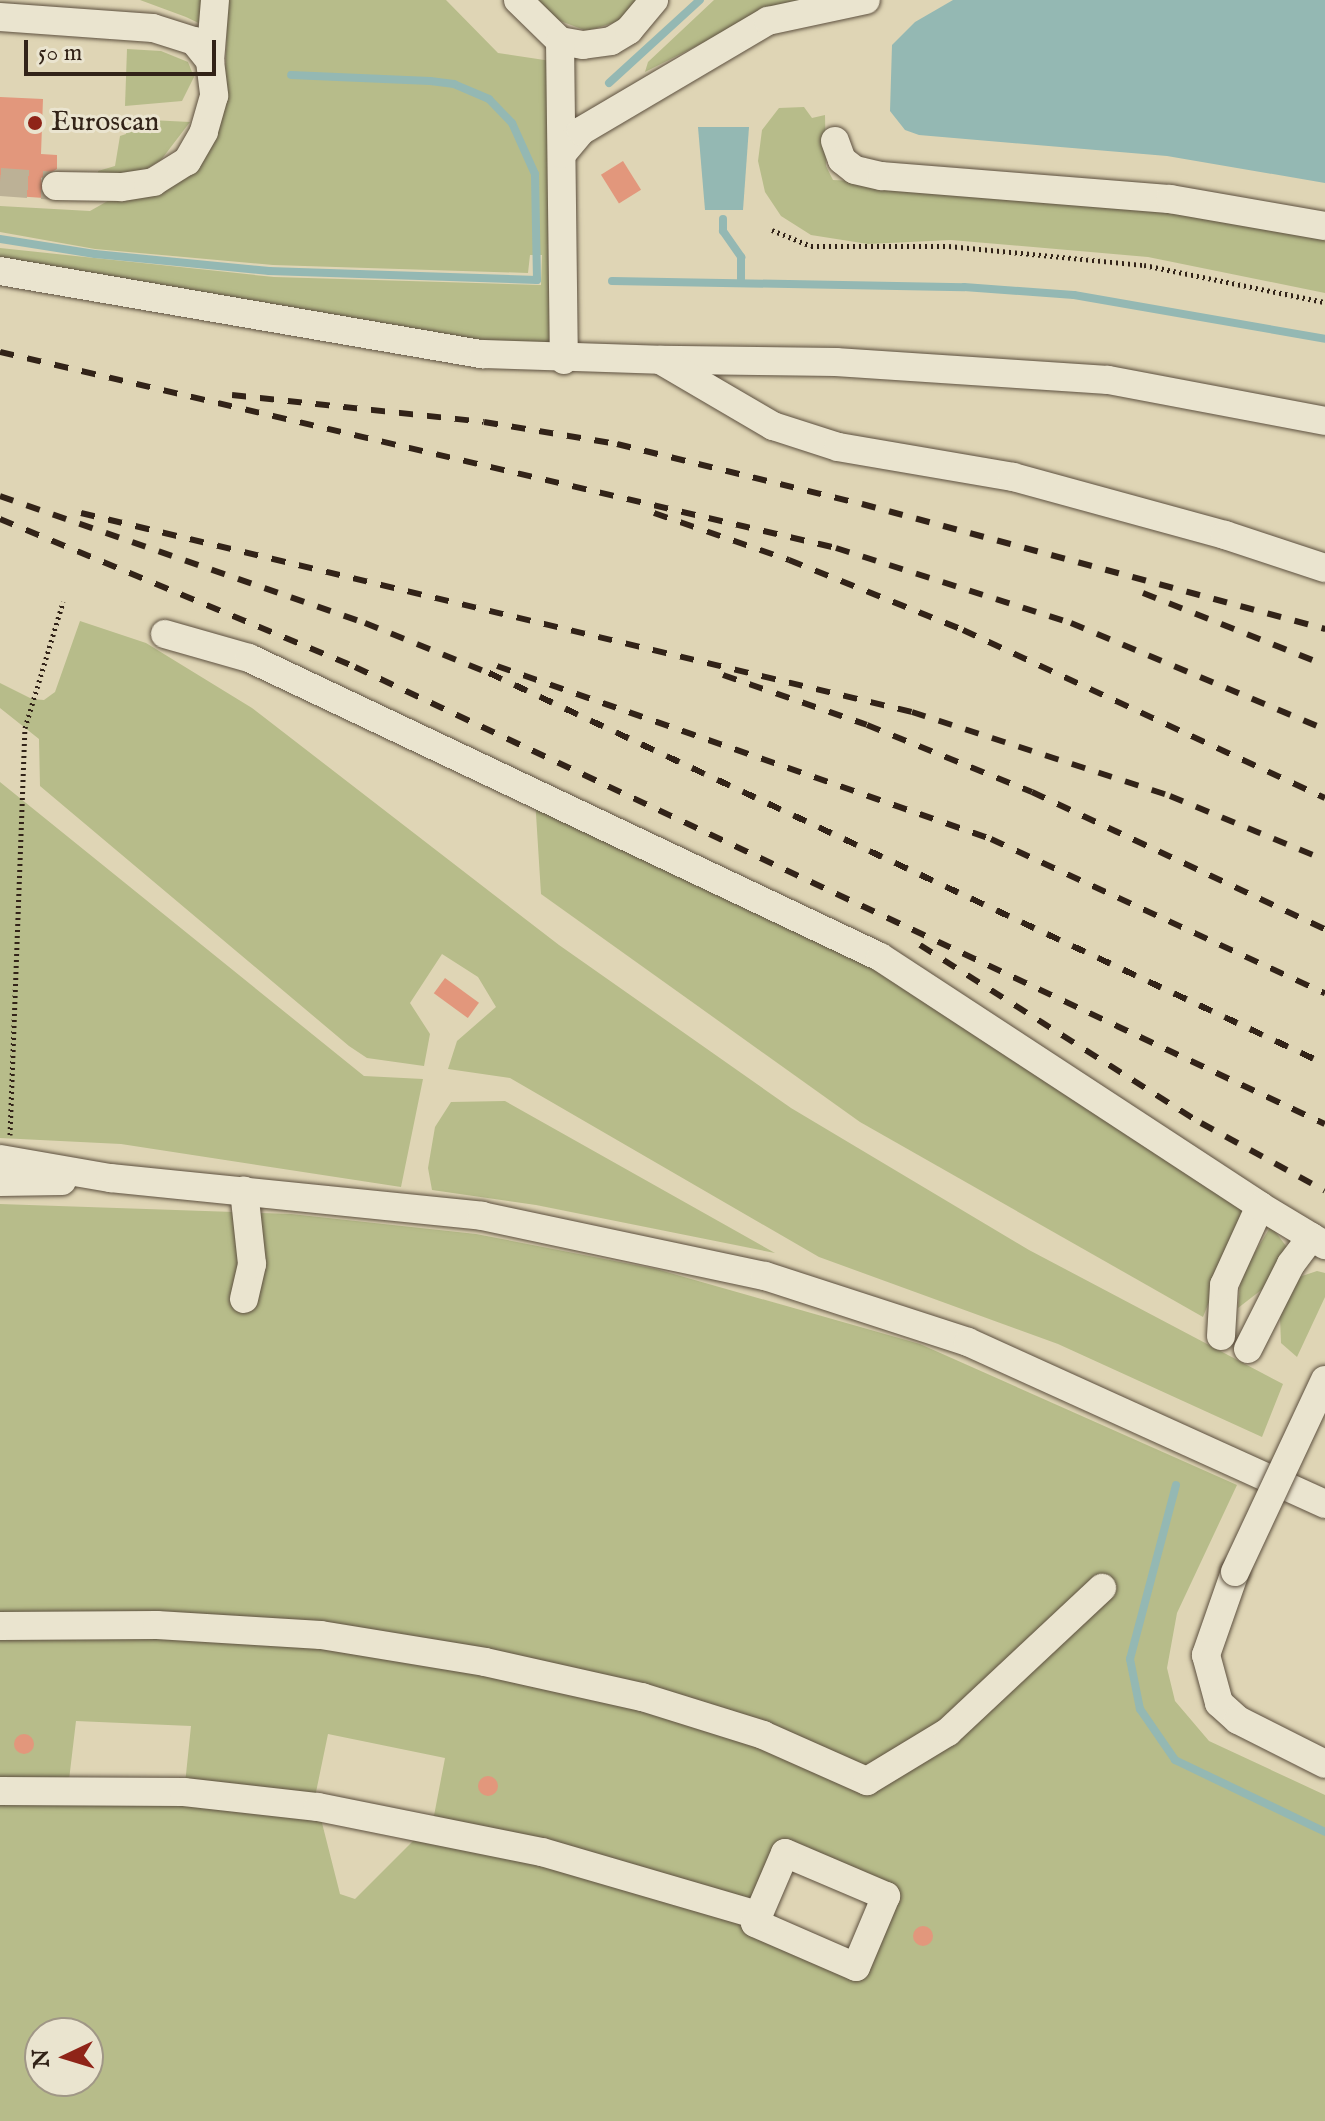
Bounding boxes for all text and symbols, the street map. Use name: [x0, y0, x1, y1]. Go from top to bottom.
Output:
scale bar: [28, 24, 220, 74]
text: 50 m: [38, 38, 82, 69]
place label: Euroscan: [51, 106, 159, 140]
marker: Euroscan: [26, 114, 44, 132]
north arrow: [24, 2017, 104, 2097]
text: N: [27, 2048, 57, 2069]

